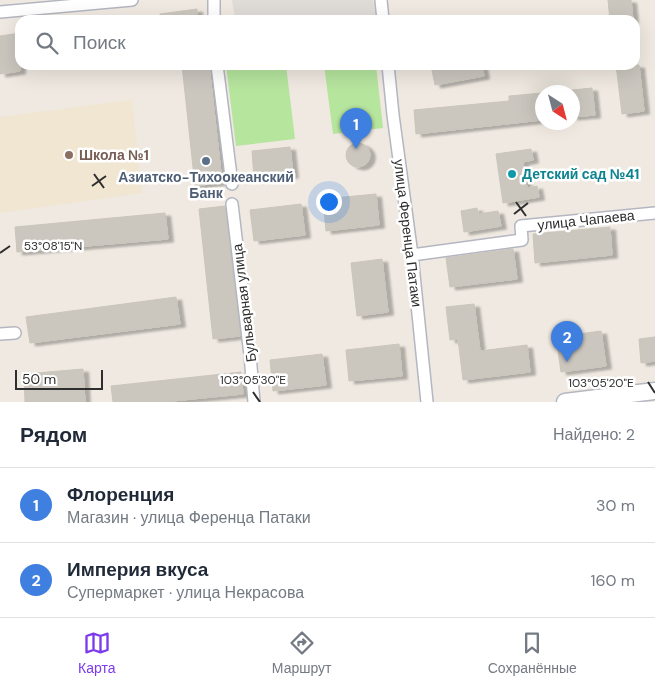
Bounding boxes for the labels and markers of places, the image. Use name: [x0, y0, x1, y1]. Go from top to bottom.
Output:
pin: 1: [340, 108, 372, 149]
place label: Школа №1: [79, 146, 149, 164]
marker: Школа №1: [63, 149, 75, 161]
marker: Азиатско-Тихоокеанский Банк: [200, 155, 212, 167]
place label: Детский сад №41: [522, 165, 639, 183]
place label: Азиатско-Тихоокеанский Банк: [118, 168, 294, 202]
marker: Детский сад №41: [506, 168, 518, 180]
pin: 2: [551, 321, 583, 362]

